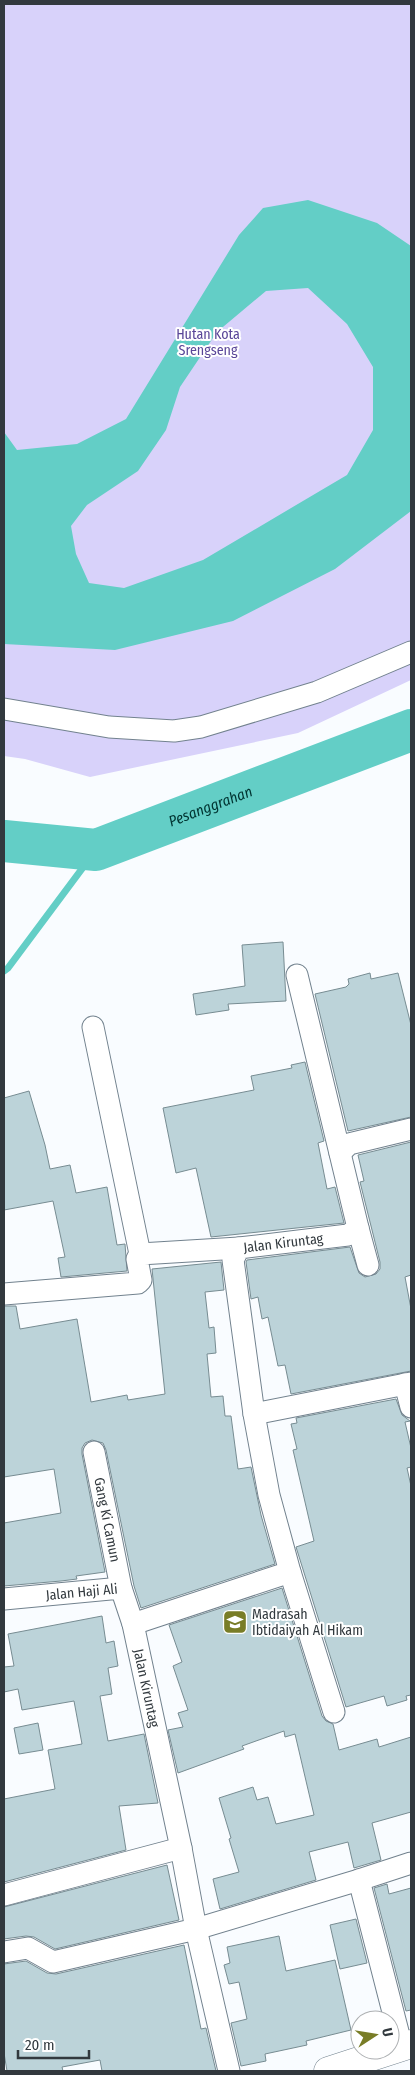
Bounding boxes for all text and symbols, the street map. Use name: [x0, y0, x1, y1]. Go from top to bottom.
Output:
park label: Hutan Kota Srengseng: [176, 326, 240, 359]
water label: Pesanggrahan: [166, 782, 255, 830]
street label: Jalan Kiruntag: [242, 1229, 324, 1256]
street label: Gang Ki Camun: [91, 1476, 124, 1563]
street label: Jalan Haji Ali: [45, 1580, 118, 1604]
place label: Madrasah Ibtidaiyah Al Hikam: [252, 1606, 363, 1639]
school or university icon: Madrasah Ibtidaiyah Al Hikam: [222, 1609, 248, 1635]
street label: Jalan Kiruntag: [130, 1647, 164, 1729]
north arrow: [350, 2010, 400, 2060]
text: U: [378, 2027, 396, 2038]
scale bar: [18, 2028, 89, 2060]
text: 20 m: [25, 2036, 55, 2054]

